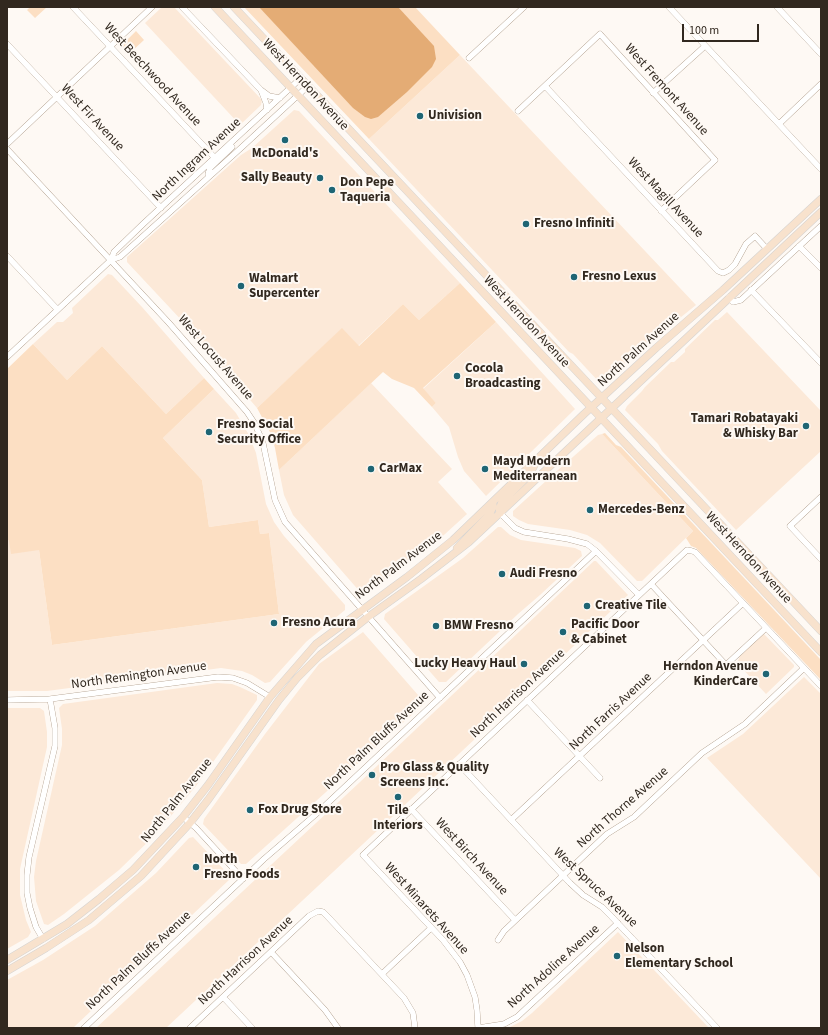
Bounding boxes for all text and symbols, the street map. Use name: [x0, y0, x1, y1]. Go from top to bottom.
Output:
scale bar: [684, 16, 761, 42]
street label: West Beechwood Avenue: [100, 20, 204, 130]
text: 100 m: [689, 22, 719, 39]
street label: West Herndon Avenue: [259, 36, 351, 134]
street label: West Fremont Avenue: [621, 41, 711, 139]
street label: West Fir Avenue: [57, 81, 127, 155]
place label: Univision: [428, 108, 482, 124]
marker: Univision: [415, 111, 425, 121]
street label: North Ingram Avenue: [150, 115, 244, 205]
marker: McDonald's: [280, 135, 290, 145]
place label: McDonald's: [252, 146, 318, 162]
street label: West Magill Avenue: [624, 155, 706, 241]
place label: Sally Beauty: [241, 170, 312, 186]
marker: Sally Beauty: [315, 173, 325, 183]
place label: Don Pepe Taqueria: [340, 175, 394, 206]
marker: Don Pepe Taqueria: [327, 185, 337, 195]
place label: Fresno Infiniti: [534, 216, 614, 232]
marker: Fresno Infiniti: [521, 219, 531, 229]
place label: Fresno Lexus: [582, 269, 656, 285]
place label: Walmart Supercenter: [249, 271, 319, 302]
marker: Fresno Lexus: [569, 272, 579, 282]
street label: West Herndon Avenue: [480, 273, 572, 371]
marker: Walmart Supercenter: [236, 281, 246, 291]
street label: North Palm Avenue: [595, 309, 683, 391]
street label: West Locust Avenue: [174, 312, 256, 404]
place label: Cocola Broadcasting: [465, 361, 541, 392]
marker: Cocola Broadcasting: [452, 371, 462, 381]
place label: Tamari Robatayaki & Whisky Bar: [691, 411, 798, 442]
place label: Fresno Social Security Office: [217, 417, 301, 448]
marker: Tamari Robatayaki & Whisky Bar: [801, 421, 811, 431]
marker: Fresno Social Security Office: [204, 427, 214, 437]
place label: Mayd Modern Mediterranean: [493, 454, 577, 485]
place label: CarMax: [379, 461, 422, 477]
marker: CarMax: [366, 464, 376, 474]
marker: Mayd Modern Mediterranean: [480, 464, 490, 474]
place label: Mercedes-Benz: [598, 502, 685, 518]
marker: Mercedes-Benz: [585, 505, 595, 515]
street label: West Herndon Avenue: [702, 509, 794, 607]
street label: North Palm Avenue: [353, 528, 445, 604]
place label: Audi Fresno: [510, 566, 577, 582]
marker: Audi Fresno: [497, 569, 507, 579]
place label: Creative Tile: [595, 598, 667, 614]
marker: Creative Tile: [582, 601, 592, 611]
place label: Fresno Acura: [282, 615, 356, 631]
place label: Pacific Door & Cabinet: [571, 617, 639, 648]
marker: Fresno Acura: [269, 618, 279, 628]
place label: BMW Fresno: [444, 618, 514, 634]
marker: BMW Fresno: [431, 621, 441, 631]
marker: Pacific Door & Cabinet: [558, 627, 568, 637]
street label: North Harrison Avenue: [468, 646, 568, 742]
place label: Lucky Heavy Haul: [414, 656, 516, 672]
street label: North Remington Avenue: [70, 659, 208, 693]
marker: Lucky Heavy Haul: [519, 659, 529, 669]
place label: Herndon Avenue KinderCare: [663, 659, 758, 690]
marker: Herndon Avenue KinderCare: [761, 669, 771, 679]
street label: North Farris Avenue: [567, 670, 655, 754]
street label: North Palm Bluffs Avenue: [321, 688, 433, 794]
street label: North Palm Avenue: [138, 756, 216, 846]
place label: Pro Glass & Quality Screens Inc.: [380, 760, 489, 791]
street label: North Thorne Avenue: [574, 764, 672, 852]
marker: Pro Glass & Quality Screens Inc.: [367, 770, 377, 780]
marker: Tile Interiors: [393, 792, 403, 802]
place label: Fox Drug Store: [258, 802, 342, 818]
place label: Tile Interiors: [373, 803, 423, 834]
marker: Fox Drug Store: [245, 805, 255, 815]
street label: West Birch Avenue: [431, 815, 511, 899]
street label: West Spruce Avenue: [550, 845, 640, 931]
place label: North Fresno Foods: [204, 852, 280, 883]
street label: West Minarets Avenue: [381, 860, 471, 958]
marker: North Fresno Foods: [191, 862, 201, 872]
street label: North Palm Bluffs Avenue: [83, 908, 195, 1014]
street label: North Harrison Avenue: [196, 913, 296, 1009]
street label: North Adoline Avenue: [505, 922, 603, 1012]
place label: Nelson Elementary School: [625, 941, 733, 972]
marker: Nelson Elementary School: [612, 951, 622, 961]

